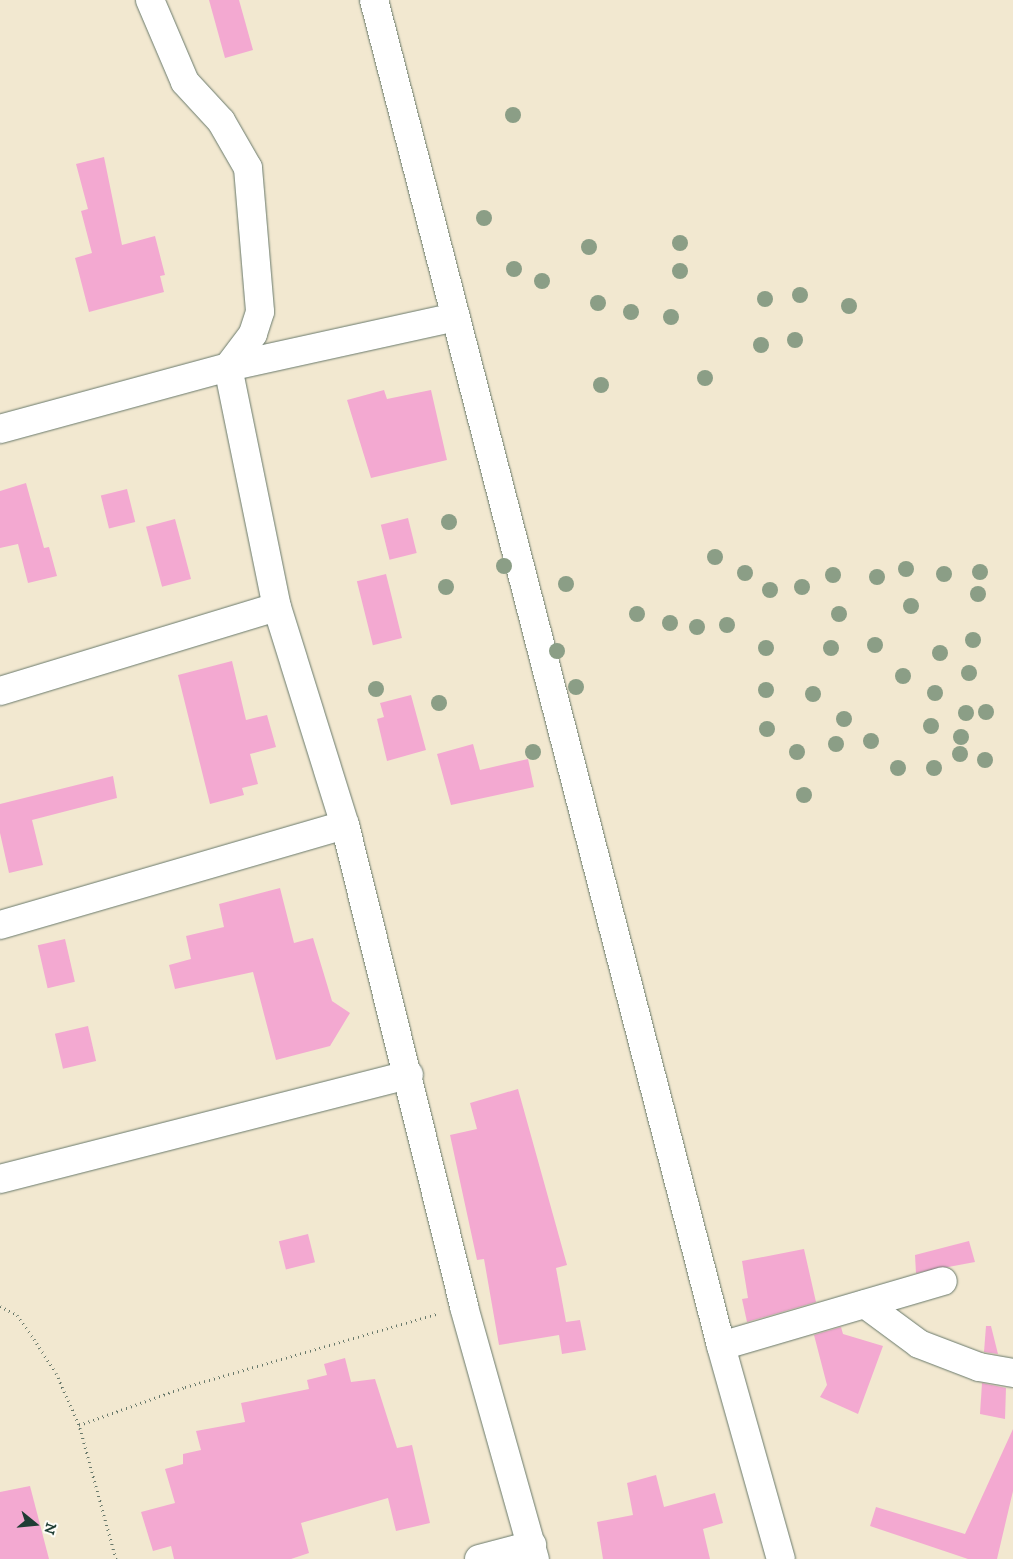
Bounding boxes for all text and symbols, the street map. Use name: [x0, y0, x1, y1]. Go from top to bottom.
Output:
north arrow: [10, 1499, 60, 1549]
text: N: [39, 1520, 60, 1537]

